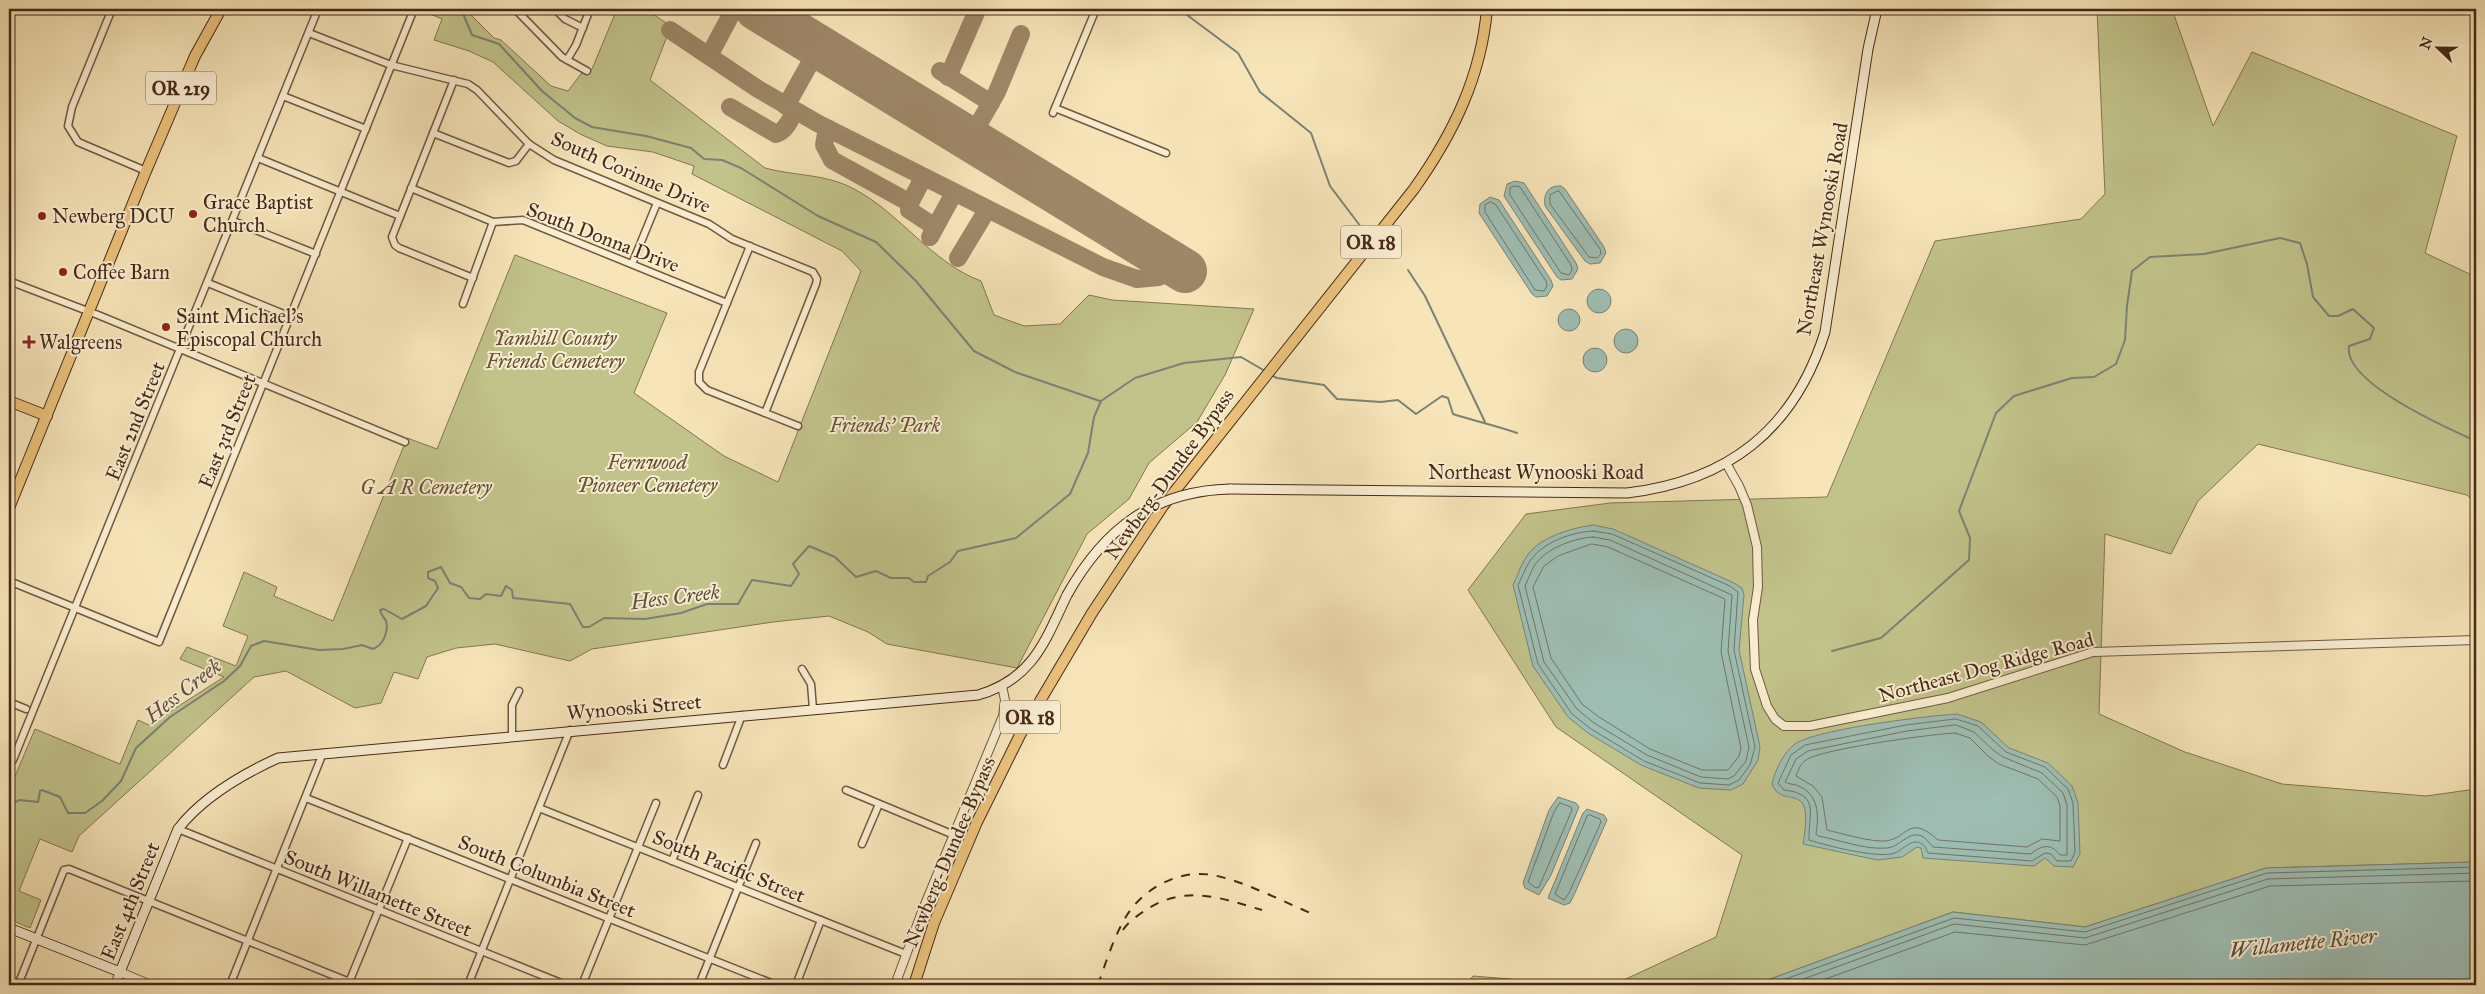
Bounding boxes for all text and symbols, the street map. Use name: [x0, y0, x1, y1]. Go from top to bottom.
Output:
north arrow: [2412, 22, 2462, 72]
text: N: [2416, 35, 2437, 52]
road number: OR 219: [146, 72, 216, 105]
street label: Northeast Wynooski Road: [1791, 120, 1853, 338]
street label: South Corinne Drive: [547, 126, 715, 218]
place label: Grace Baptist Church: [203, 190, 313, 237]
street label: South Donna Drive: [523, 197, 683, 277]
place label: Newberg DCU: [52, 204, 175, 229]
marker: Grace Baptist Church: [187, 208, 199, 220]
marker: Newberg DCU: [36, 210, 48, 222]
road number: OR 18: [1341, 226, 1401, 258]
place label: Coffee Barn: [73, 260, 170, 284]
marker: Coffee Barn: [57, 266, 69, 278]
place label: Saint Michael's Episcopal Church: [176, 304, 322, 351]
marker: Saint Michael's Episcopal Church: [160, 321, 172, 333]
park label: Yamhill County Friends Cemetery: [485, 326, 626, 373]
place label: Walgreens: [39, 330, 122, 355]
marker: Walgreens: [23, 336, 35, 348]
street label: East 2nd Street: [100, 358, 170, 484]
street label: East 3rd Street: [193, 370, 261, 492]
street label: Newberg-Dundee Bypass: [1099, 384, 1240, 565]
park label: Friends' Park: [828, 413, 941, 437]
park label: Fernwood Pioneer Cemetery: [577, 450, 719, 497]
street label: Northeast Wynooski Road: [1428, 460, 1644, 484]
park label: G A R Cemetery: [360, 475, 493, 499]
water label: Hess Creek: [628, 579, 722, 616]
street label: Northeast Dog Ridge Road: [1876, 627, 2096, 708]
water label: Hess Creek: [139, 653, 227, 730]
street label: Wynooski Street: [566, 689, 702, 725]
road number: OR 18: [1000, 700, 1060, 734]
street label: Newberg-Dundee Bypass: [898, 753, 1001, 951]
street label: South Pacific Street: [649, 824, 809, 908]
street label: South Columbia Street: [455, 829, 639, 923]
street label: East 4th Street: [95, 839, 165, 963]
street label: South Willamette Street: [281, 844, 475, 942]
water label: Willamette River: [2228, 922, 2379, 964]

